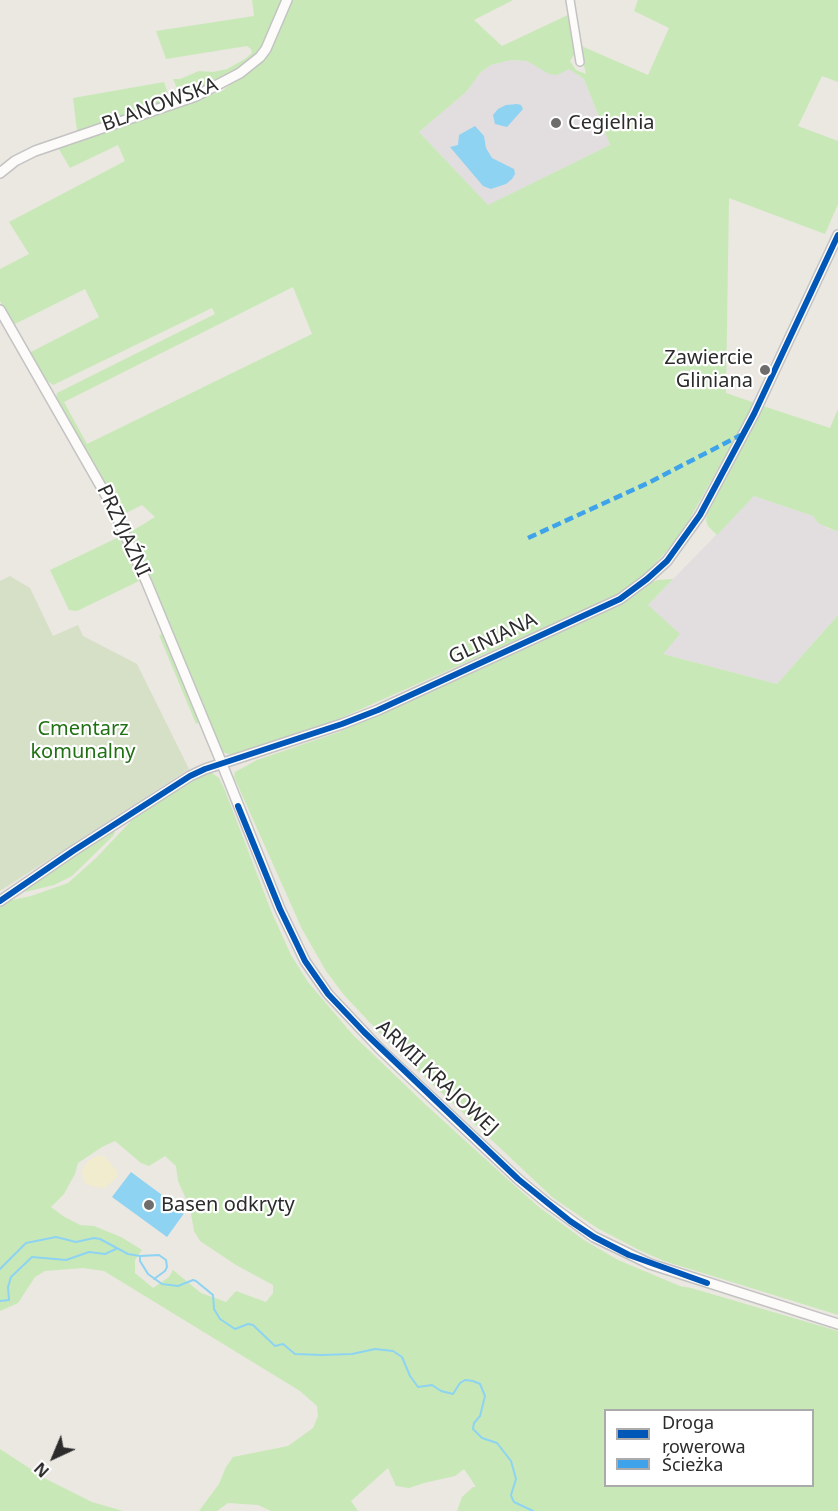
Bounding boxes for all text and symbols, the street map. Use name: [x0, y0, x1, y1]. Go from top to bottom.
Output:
street label: BLANOWSKA: [99, 73, 221, 137]
place label: Cegielnia: [568, 111, 655, 135]
marker: Cegielnia: [549, 116, 563, 130]
place label: Zawiercie Gliniana: [664, 346, 753, 393]
marker: Zawiercie Gliniana: [758, 363, 772, 377]
street label: PRZYJAŹNI: [91, 481, 155, 581]
street label: GLINIANA: [445, 608, 541, 670]
park label: Cmentarz komunalny: [30, 717, 136, 764]
street label: ARMII KRAJOWEJ: [371, 1015, 503, 1141]
place label: Basen odkryty: [161, 1193, 295, 1217]
marker: Basen odkryty: [142, 1198, 156, 1212]
legend: [604, 1409, 814, 1487]
text: Droga rowerowa: [662, 1410, 746, 1458]
north arrow: [24, 1427, 84, 1487]
text: Ścieżka: [662, 1452, 723, 1476]
text: N: [29, 1458, 54, 1482]

